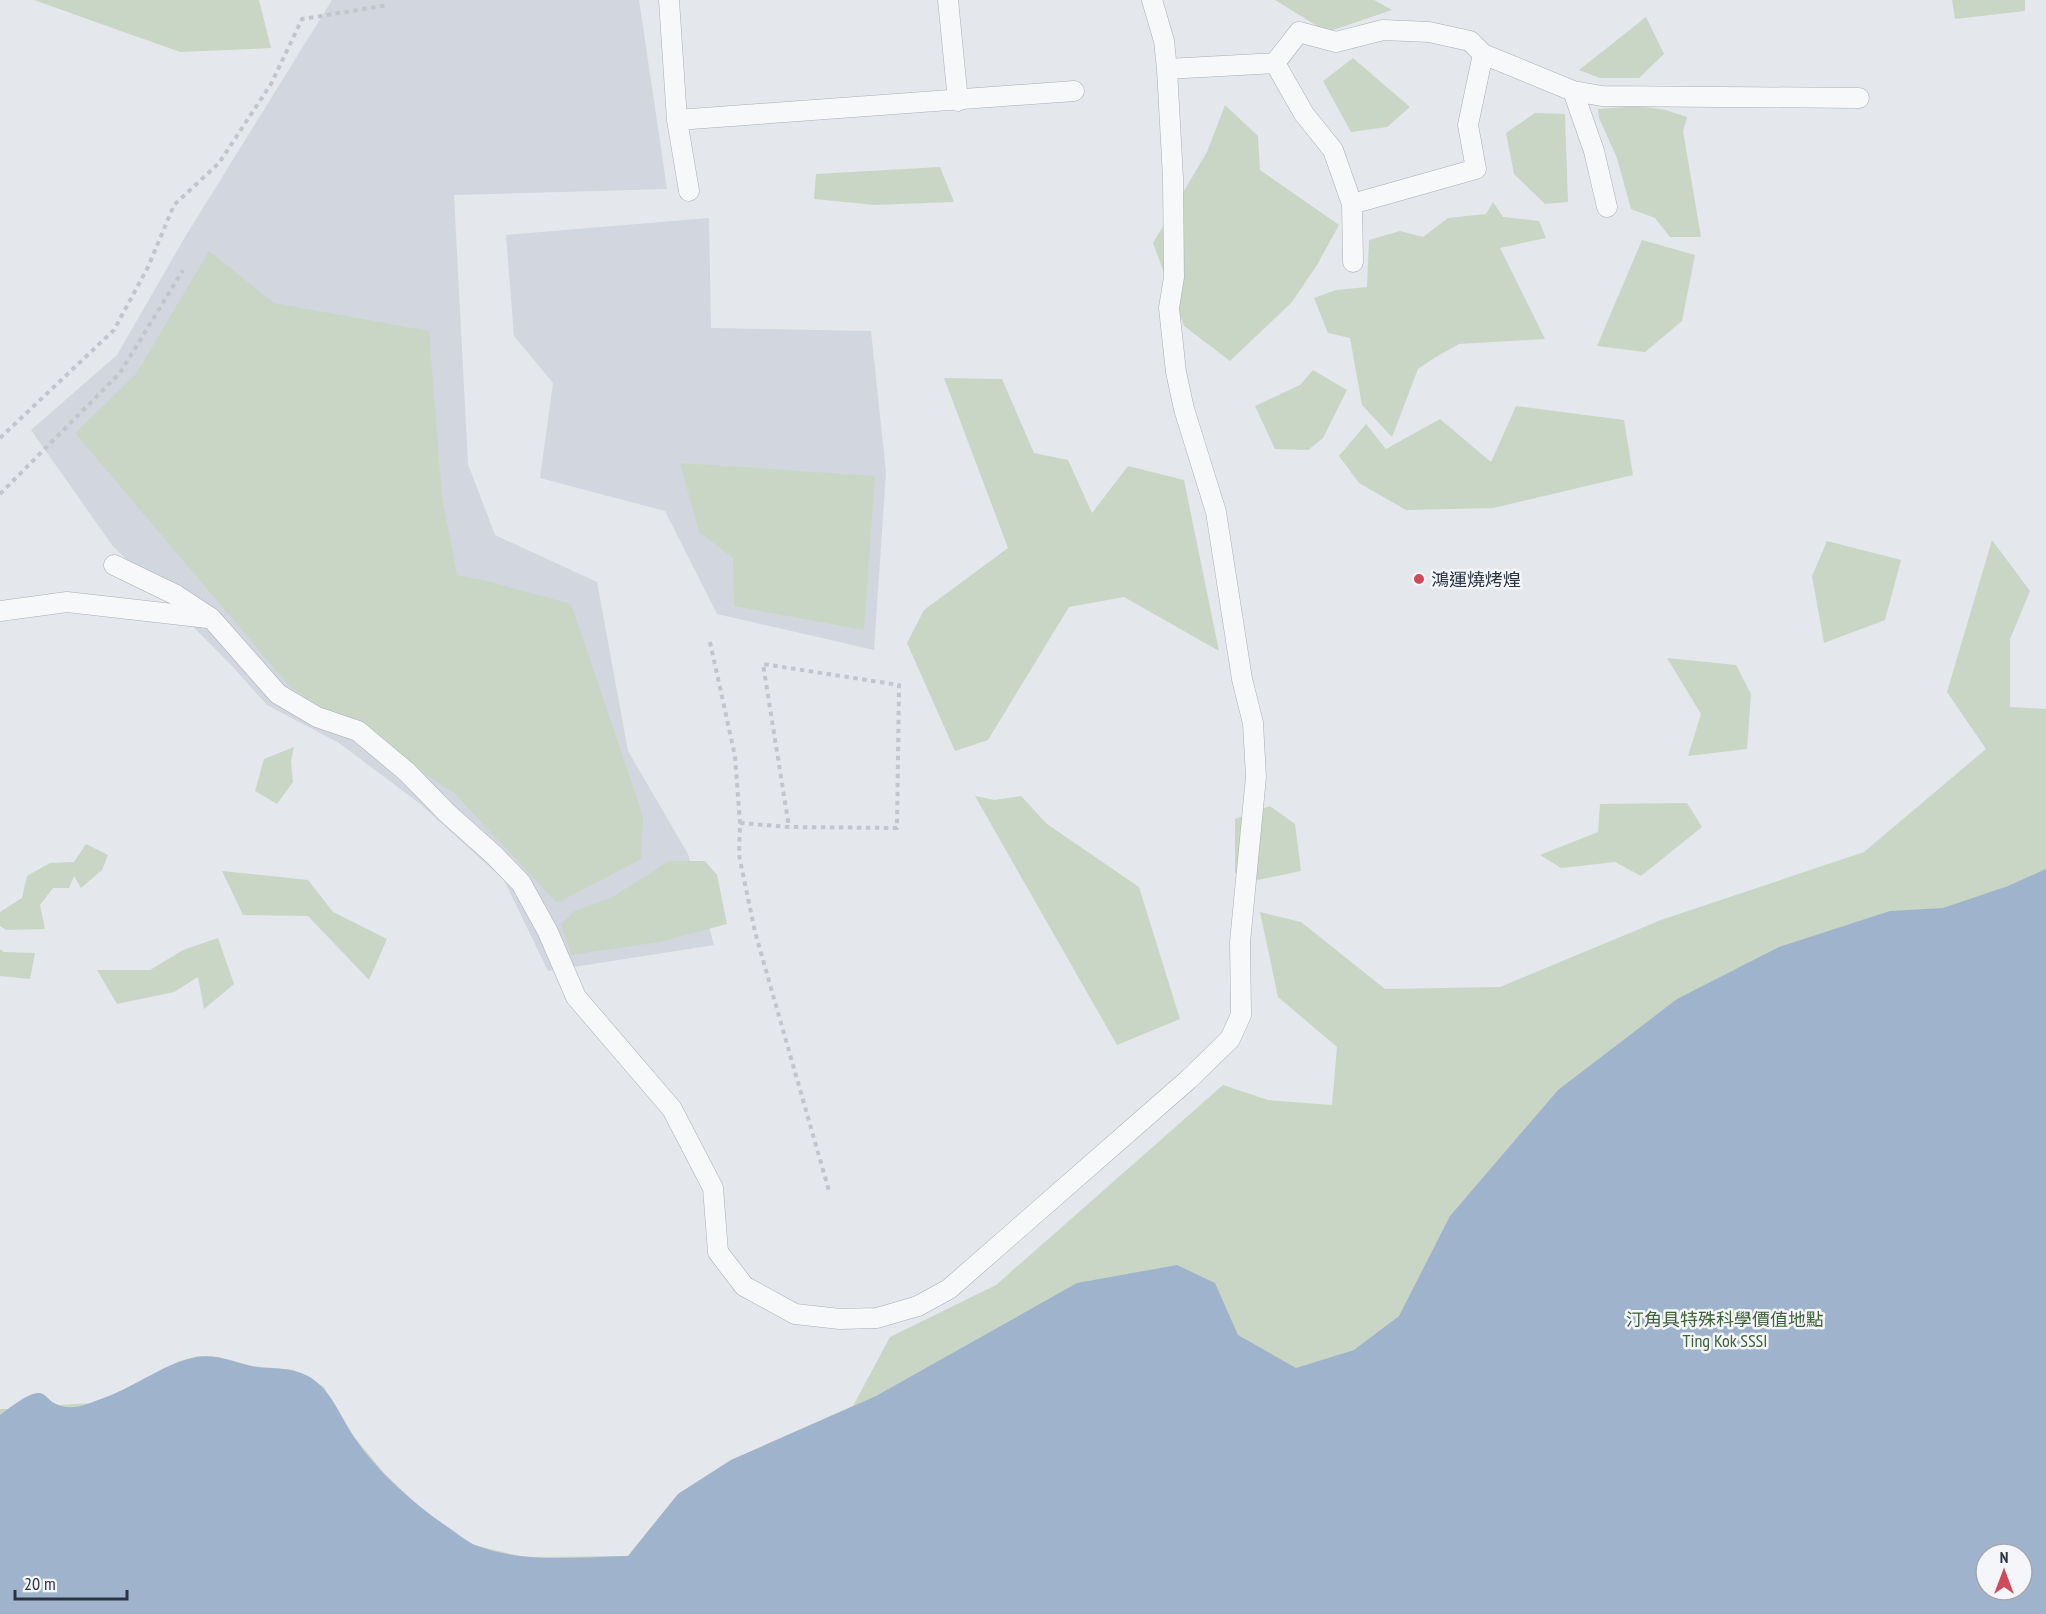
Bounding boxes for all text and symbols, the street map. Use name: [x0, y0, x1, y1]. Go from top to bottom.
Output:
place label: 鴻運燒烤煌: [1431, 568, 1521, 591]
marker: 鴻運燒烤煌: [1412, 572, 1426, 586]
park label: 汀角具特殊科學價值地點 Ting Kok SSSI: [1626, 1308, 1824, 1352]
north arrow: [1974, 1542, 2034, 1602]
text: N: [2000, 1547, 2008, 1567]
scale bar: [15, 1563, 128, 1601]
text: 20 m: [24, 1572, 56, 1595]

